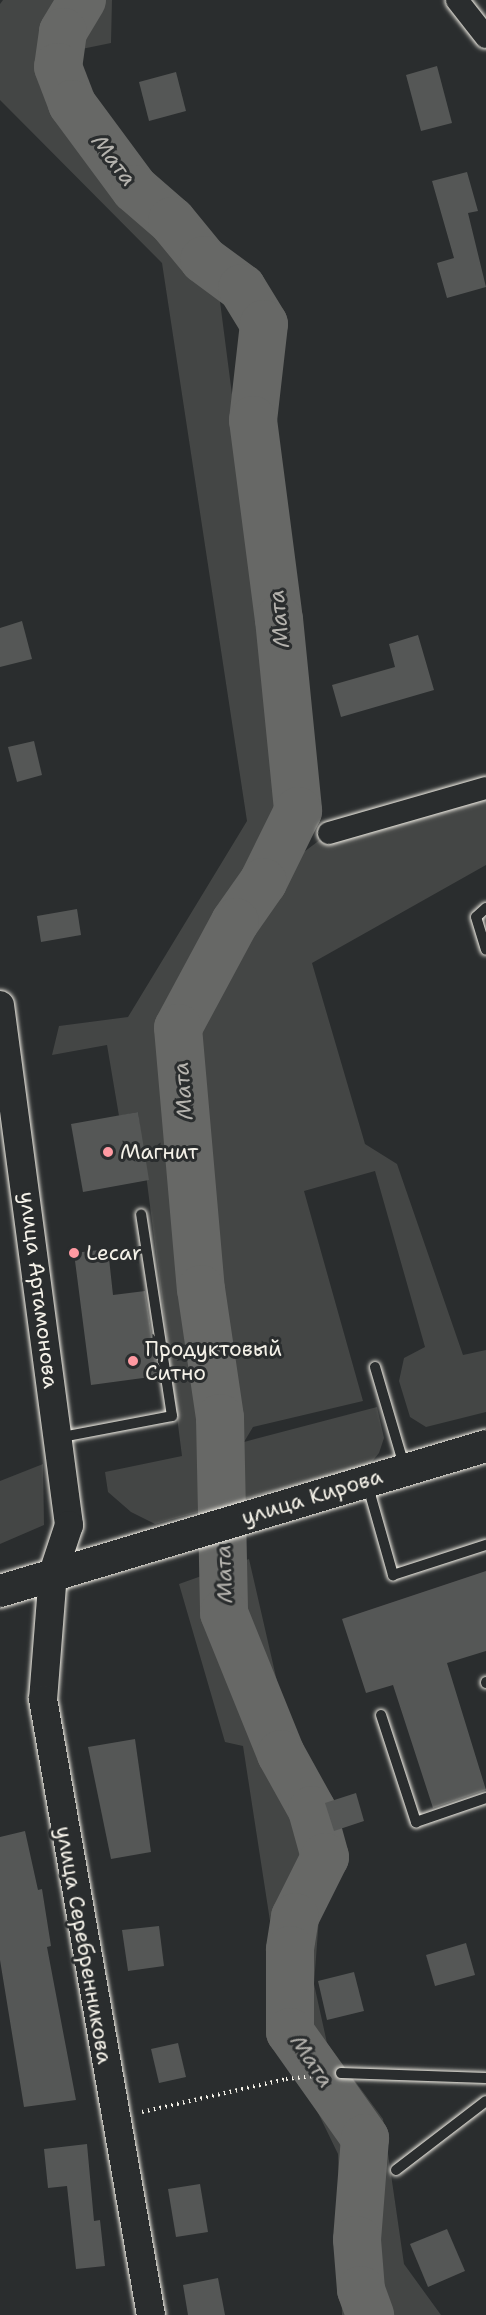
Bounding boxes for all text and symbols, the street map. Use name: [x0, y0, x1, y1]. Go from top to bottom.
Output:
water label: Мата: [86, 129, 142, 191]
water label: Мата: [263, 589, 295, 649]
water label: Мата: [167, 1061, 199, 1121]
place label: Магнит: [120, 1139, 198, 1165]
marker: Магнит: [101, 1145, 115, 1159]
street label: улица Артамонова: [14, 1190, 64, 1390]
place label: Lecar: [86, 1240, 142, 1266]
marker: Lecar: [67, 1246, 81, 1260]
place label: Продуктовый Ситно: [145, 1336, 282, 1386]
marker: Продуктовый Ситно: [126, 1354, 140, 1368]
street label: улица Кирова: [239, 1464, 385, 1530]
water label: Мата: [210, 1544, 238, 1604]
street label: улица Серебренникова: [51, 1824, 117, 2066]
water label: Мата: [285, 2029, 339, 2093]

